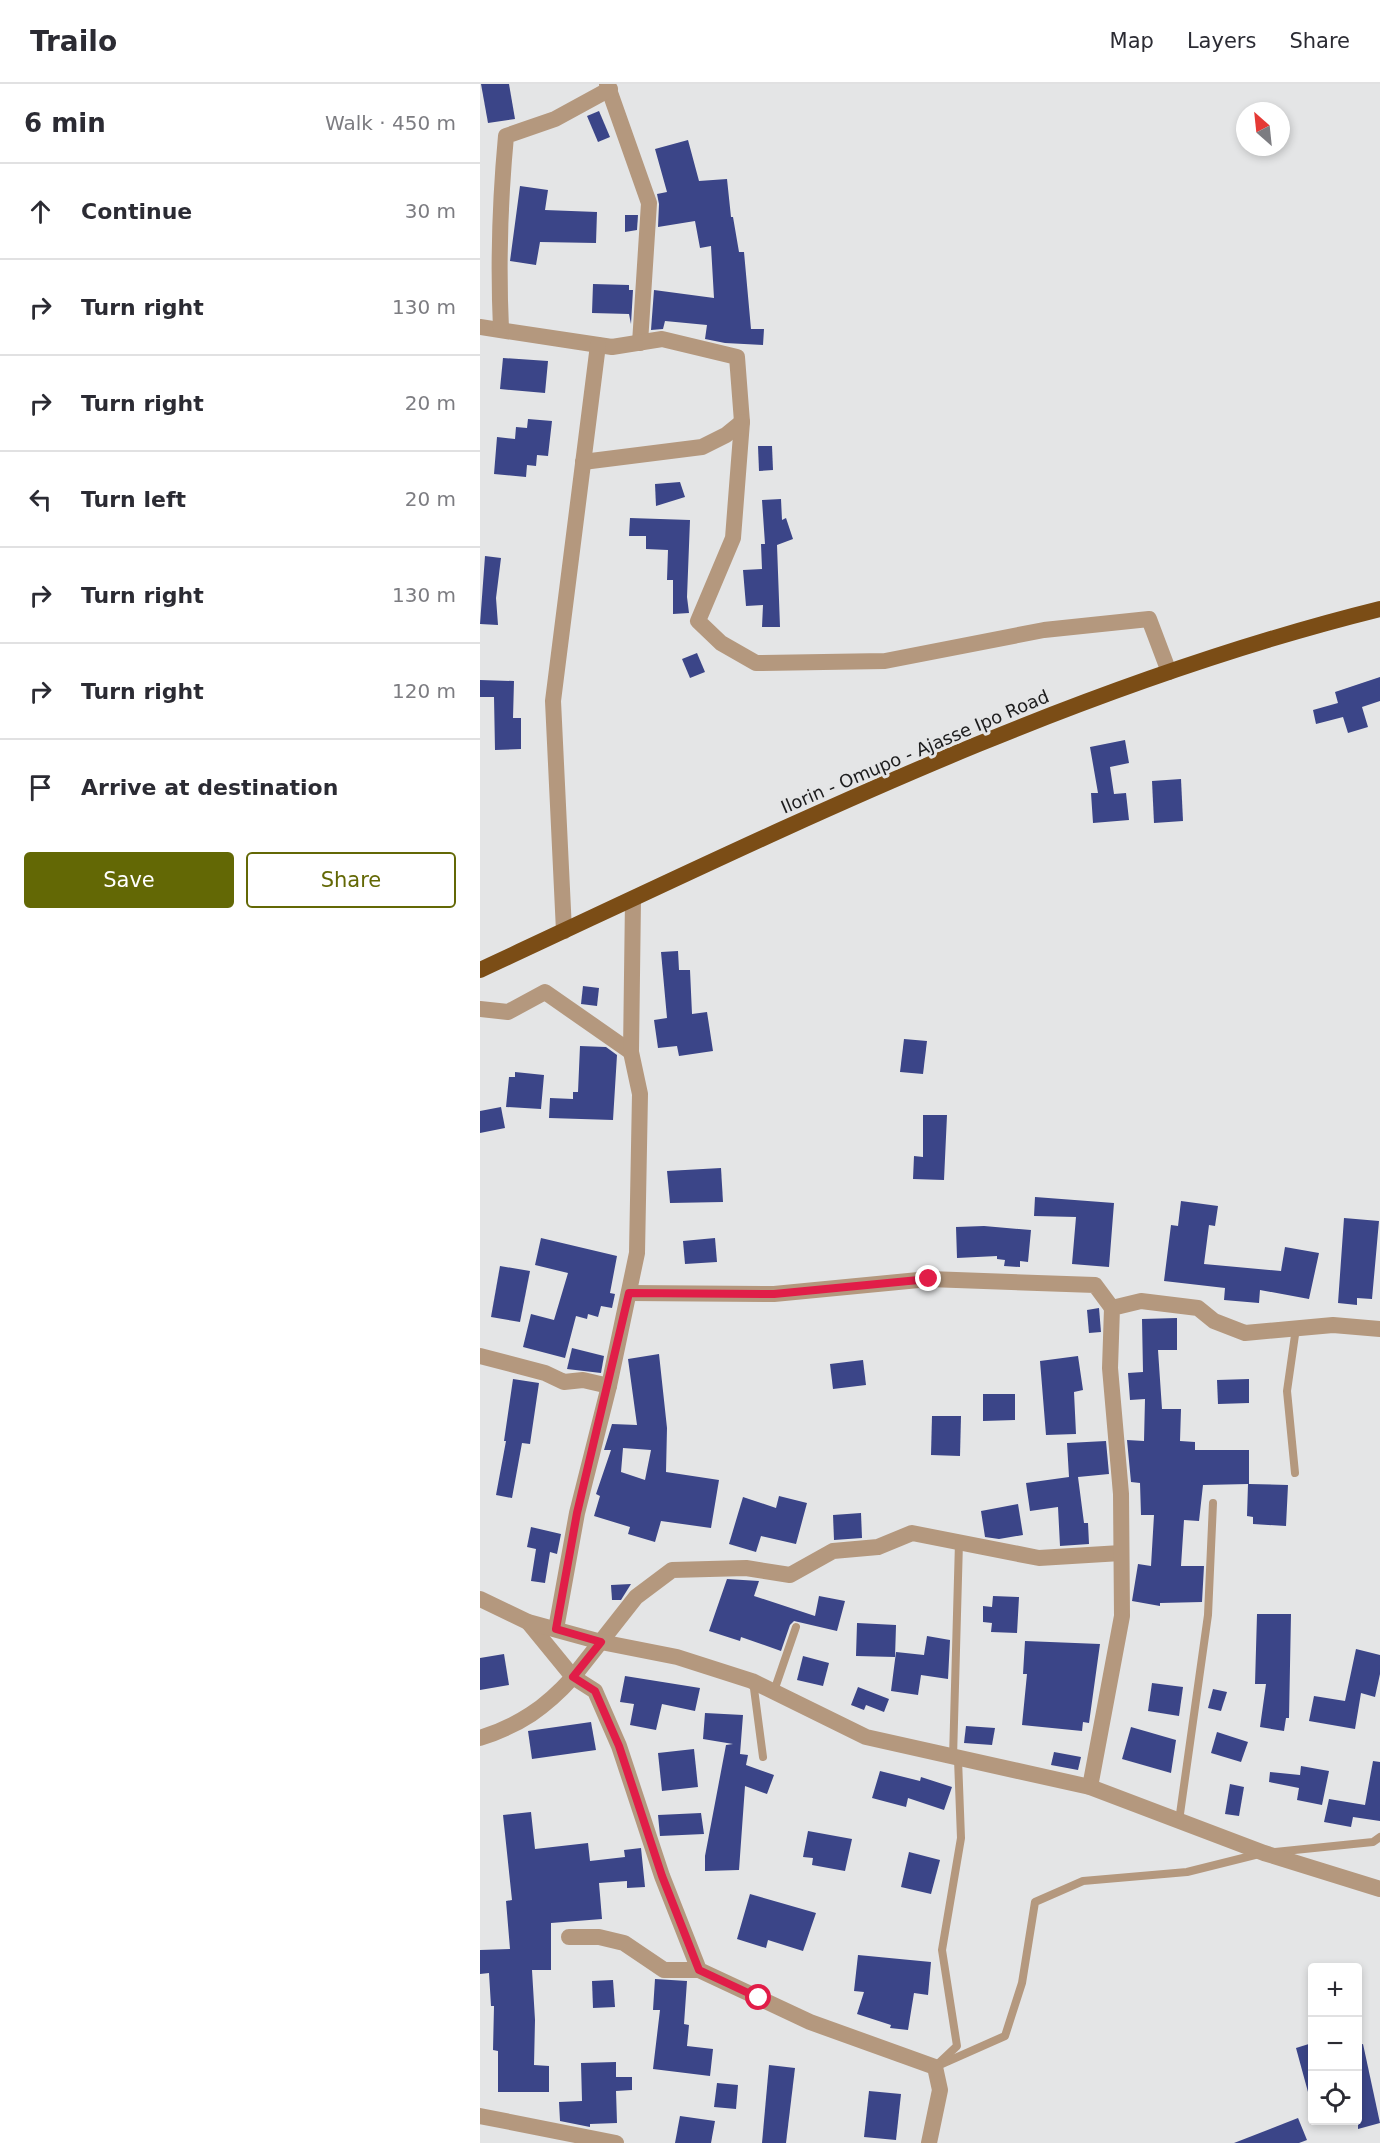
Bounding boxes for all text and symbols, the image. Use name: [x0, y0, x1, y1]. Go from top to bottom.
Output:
text: Trailo: [30, 25, 117, 58]
text: Map: [1110, 29, 1154, 53]
text: Layers: [1187, 29, 1256, 53]
text: Share: [1289, 29, 1350, 53]
north arrow: [1236, 102, 1290, 156]
text: 6 min: [24, 108, 106, 138]
text: Walk · 450 m: [325, 111, 456, 135]
icon: ahead: [24, 195, 57, 228]
text: Continue: [81, 199, 192, 224]
text: 30 m: [405, 199, 456, 223]
icon: right: [24, 291, 57, 324]
text: Turn right: [81, 295, 204, 320]
text: 130 m: [392, 295, 456, 319]
icon: right: [24, 387, 57, 420]
text: Turn right: [81, 391, 204, 416]
text: 20 m: [405, 391, 456, 415]
icon: left: [24, 483, 57, 516]
text: Turn left: [81, 487, 186, 512]
text: 20 m: [405, 487, 456, 511]
icon: right: [24, 579, 57, 612]
text: Turn right: [81, 583, 204, 608]
text: 130 m: [392, 583, 456, 607]
icon: right: [24, 675, 57, 708]
text: Turn right: [81, 679, 204, 704]
text: 120 m: [392, 679, 456, 703]
street label: Ilorin - Omupo - Ajasse Ipo Road: [778, 685, 1052, 818]
icon: arrive: [24, 771, 57, 804]
text: Arrive at destination: [81, 775, 338, 800]
button: Save: [24, 852, 234, 908]
button: Share: [246, 852, 456, 908]
route end: [915, 1265, 941, 1291]
map controls: [1308, 1963, 1362, 2125]
button: +: [1308, 1963, 1362, 2017]
route start: [745, 1984, 771, 2010]
button: −: [1308, 2017, 1362, 2071]
button: locate: [1308, 2071, 1362, 2125]

